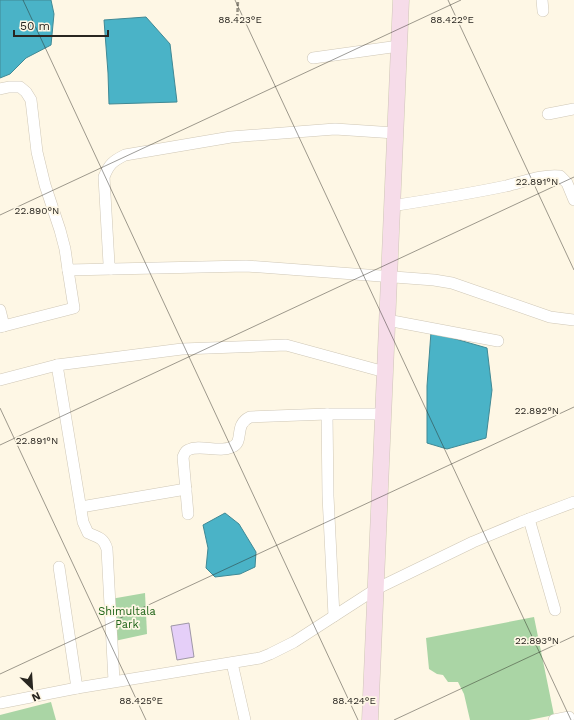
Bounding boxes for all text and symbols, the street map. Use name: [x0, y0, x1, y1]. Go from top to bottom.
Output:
scale bar: [14, 12, 108, 38]
text: 88.423°E: [218, 14, 262, 25]
text: 88.422°E: [430, 14, 474, 25]
text: 50 m: [20, 19, 50, 33]
text: 22.891°N: [516, 176, 558, 187]
text: 22.890°N: [15, 205, 59, 216]
text: 22.892°N: [515, 405, 559, 416]
text: 22.891°N: [16, 435, 58, 446]
park label: Shimultala Park: [98, 605, 156, 631]
text: 22.893°N: [515, 635, 559, 646]
north arrow: [12, 668, 52, 708]
text: N: [30, 689, 42, 704]
text: 88.425°E: [119, 695, 163, 706]
text: 88.424°E: [332, 695, 376, 706]

